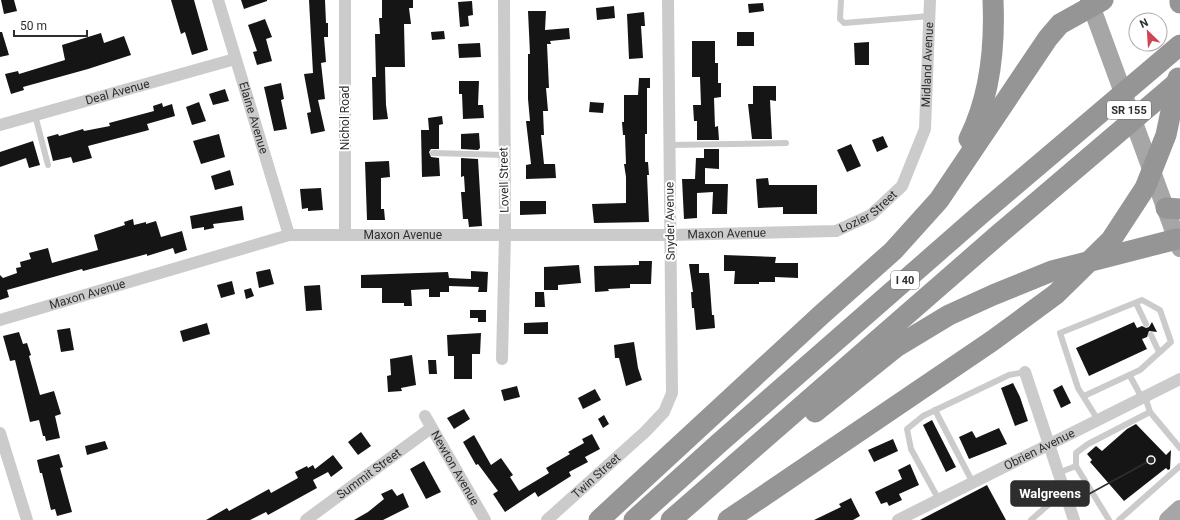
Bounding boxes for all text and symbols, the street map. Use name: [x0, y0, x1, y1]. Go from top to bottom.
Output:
scale bar: [14, 12, 87, 38]
north arrow: [1128, 12, 1168, 52]
text: N: [1138, 16, 1150, 31]
text: 50 m: [20, 19, 47, 33]
street label: Midland Avenue: [919, 22, 936, 108]
street label: Deal Avenue: [84, 76, 151, 108]
street label: Elaine Avenue: [236, 80, 271, 155]
street label: Nichol Road: [338, 86, 352, 150]
road number: SR 155: [1107, 101, 1151, 119]
street label: Lovell Street: [496, 147, 512, 213]
street label: Snyder Avenue: [662, 181, 678, 261]
street label: Lozier Street: [837, 187, 900, 236]
street label: Maxon Avenue: [687, 226, 766, 242]
street label: Maxon Avenue: [363, 228, 442, 242]
road number: I 40: [891, 271, 919, 289]
street label: Maxon Avenue: [48, 277, 127, 312]
street label: Obrien Avenue: [1002, 426, 1077, 473]
street label: Newton Avenue: [428, 428, 482, 508]
street label: Summit Street: [334, 445, 404, 502]
street label: Twin Street: [569, 451, 623, 501]
callout: Walgreens: [1011, 481, 1089, 506]
text: Walgreens: [1019, 486, 1081, 501]

